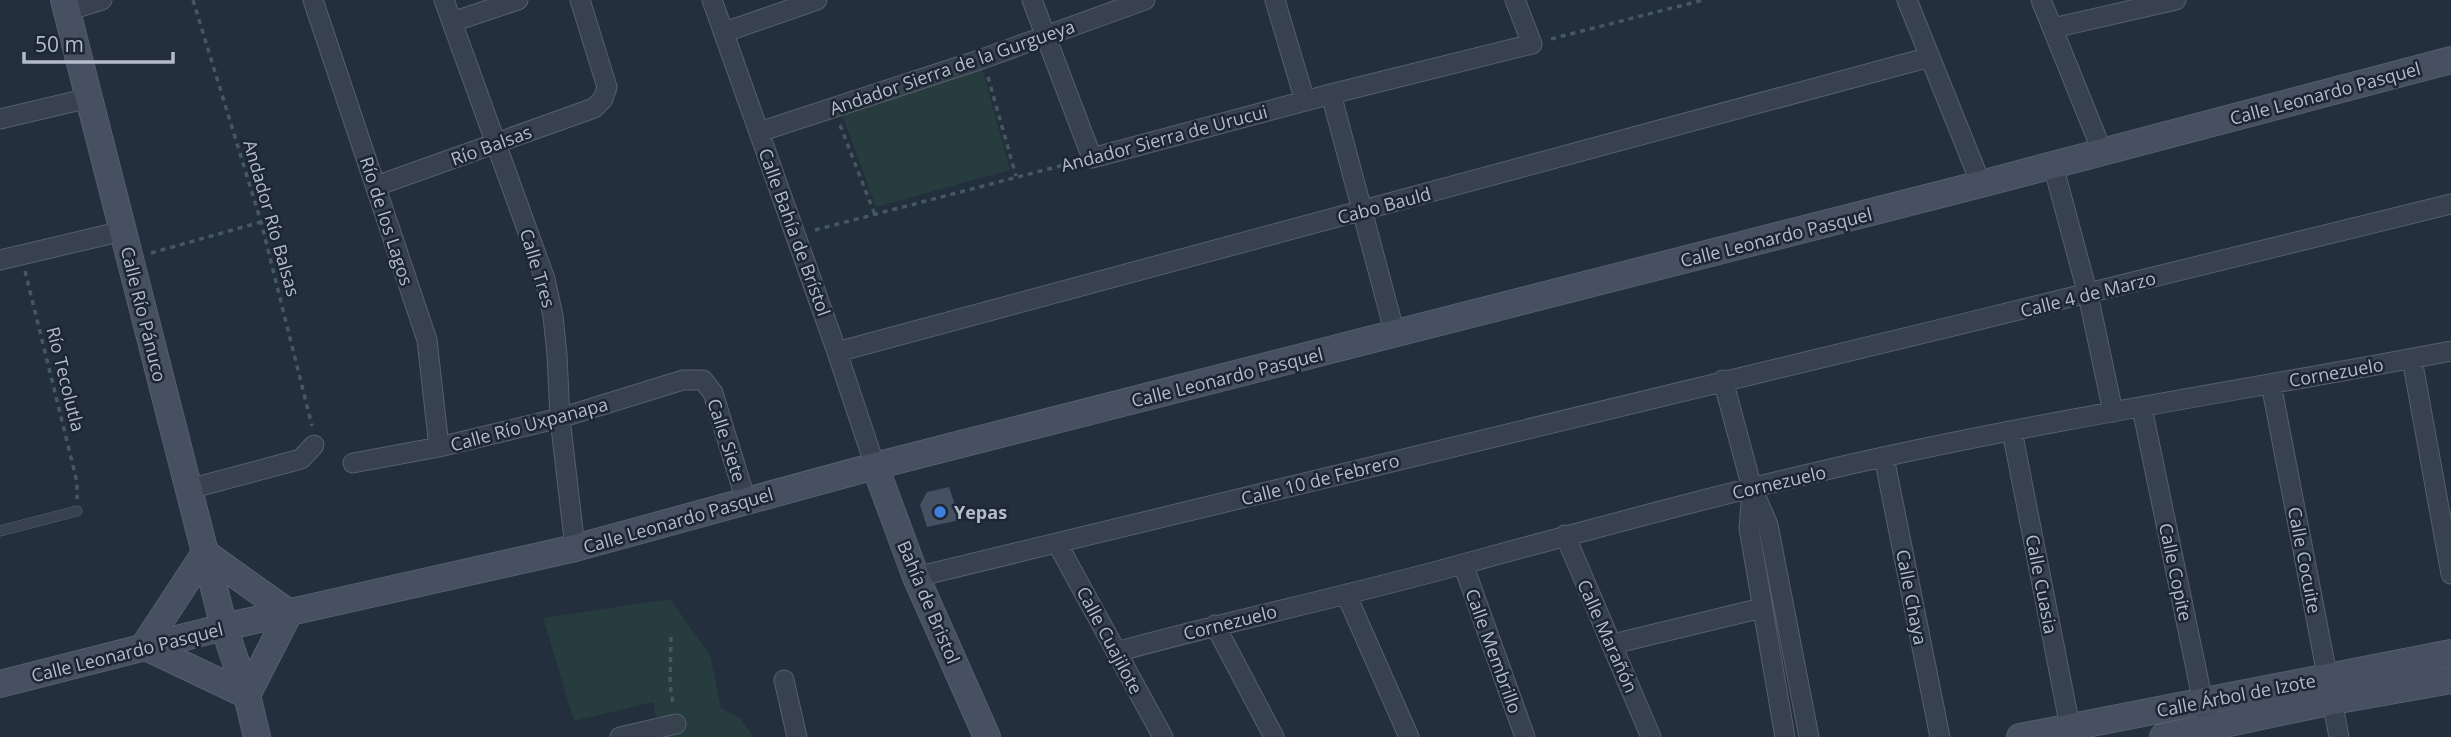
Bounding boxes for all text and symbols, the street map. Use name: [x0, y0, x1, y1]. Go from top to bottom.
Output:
street label: Andador Sierra de la Gurgueya: [826, 14, 1078, 120]
scale bar: [24, 21, 173, 65]
text: 50 m: [35, 30, 84, 58]
street label: Calle Leonardo Pasquel: [2227, 56, 2423, 130]
street label: Andador Sierra de Urucui: [1058, 99, 1270, 177]
street label: Río Balsas: [447, 119, 535, 171]
street label: Andador Río Balsas: [238, 137, 306, 299]
street label: Calle Bahía de Brístol: [753, 145, 837, 319]
street label: Río de los Lagos: [355, 153, 419, 289]
street label: Cabo Bauld: [1334, 181, 1434, 229]
street label: Calle Leonardo Pasquel: [1678, 202, 1874, 272]
street label: Calle Tres: [515, 226, 561, 310]
street label: Calle Río Pánuco: [116, 244, 172, 384]
street label: Calle 4 de Marzo: [2018, 266, 2158, 322]
street label: Río Tecolutla: [41, 324, 91, 434]
street label: Calle Leonardo Pasquel: [1129, 342, 1325, 412]
street label: Cornezuelo: [2287, 352, 2385, 392]
street label: Calle Río Uxpanapa: [448, 391, 610, 457]
street label: Calle Siete: [702, 395, 752, 485]
street label: Calle 10 de Febrero: [1238, 448, 1402, 510]
street label: Cornezuelo: [1730, 460, 1828, 504]
street label: Calle Leonardo Pasquel: [580, 481, 776, 559]
place label: Yepas: [954, 500, 1007, 524]
marker: Yepas: [932, 504, 948, 520]
street label: Calle Cocuite: [2283, 505, 2327, 615]
street label: Calle Copite: [2154, 521, 2198, 623]
street label: Calle Cuasia: [2021, 532, 2063, 636]
street label: Bahía de Bristol: [892, 537, 966, 667]
street label: Calle Chaya: [1891, 547, 1933, 647]
street label: Calle Marañón: [1572, 576, 1644, 696]
street label: Calle Cuajilote: [1072, 582, 1148, 698]
street label: Calle Membrillo: [1460, 585, 1528, 717]
street label: Cornezuelo: [1181, 599, 1279, 645]
street label: Calle Leonardo Pasquel: [29, 617, 225, 687]
street label: Calle Árbol de Izote: [2154, 668, 2318, 722]

